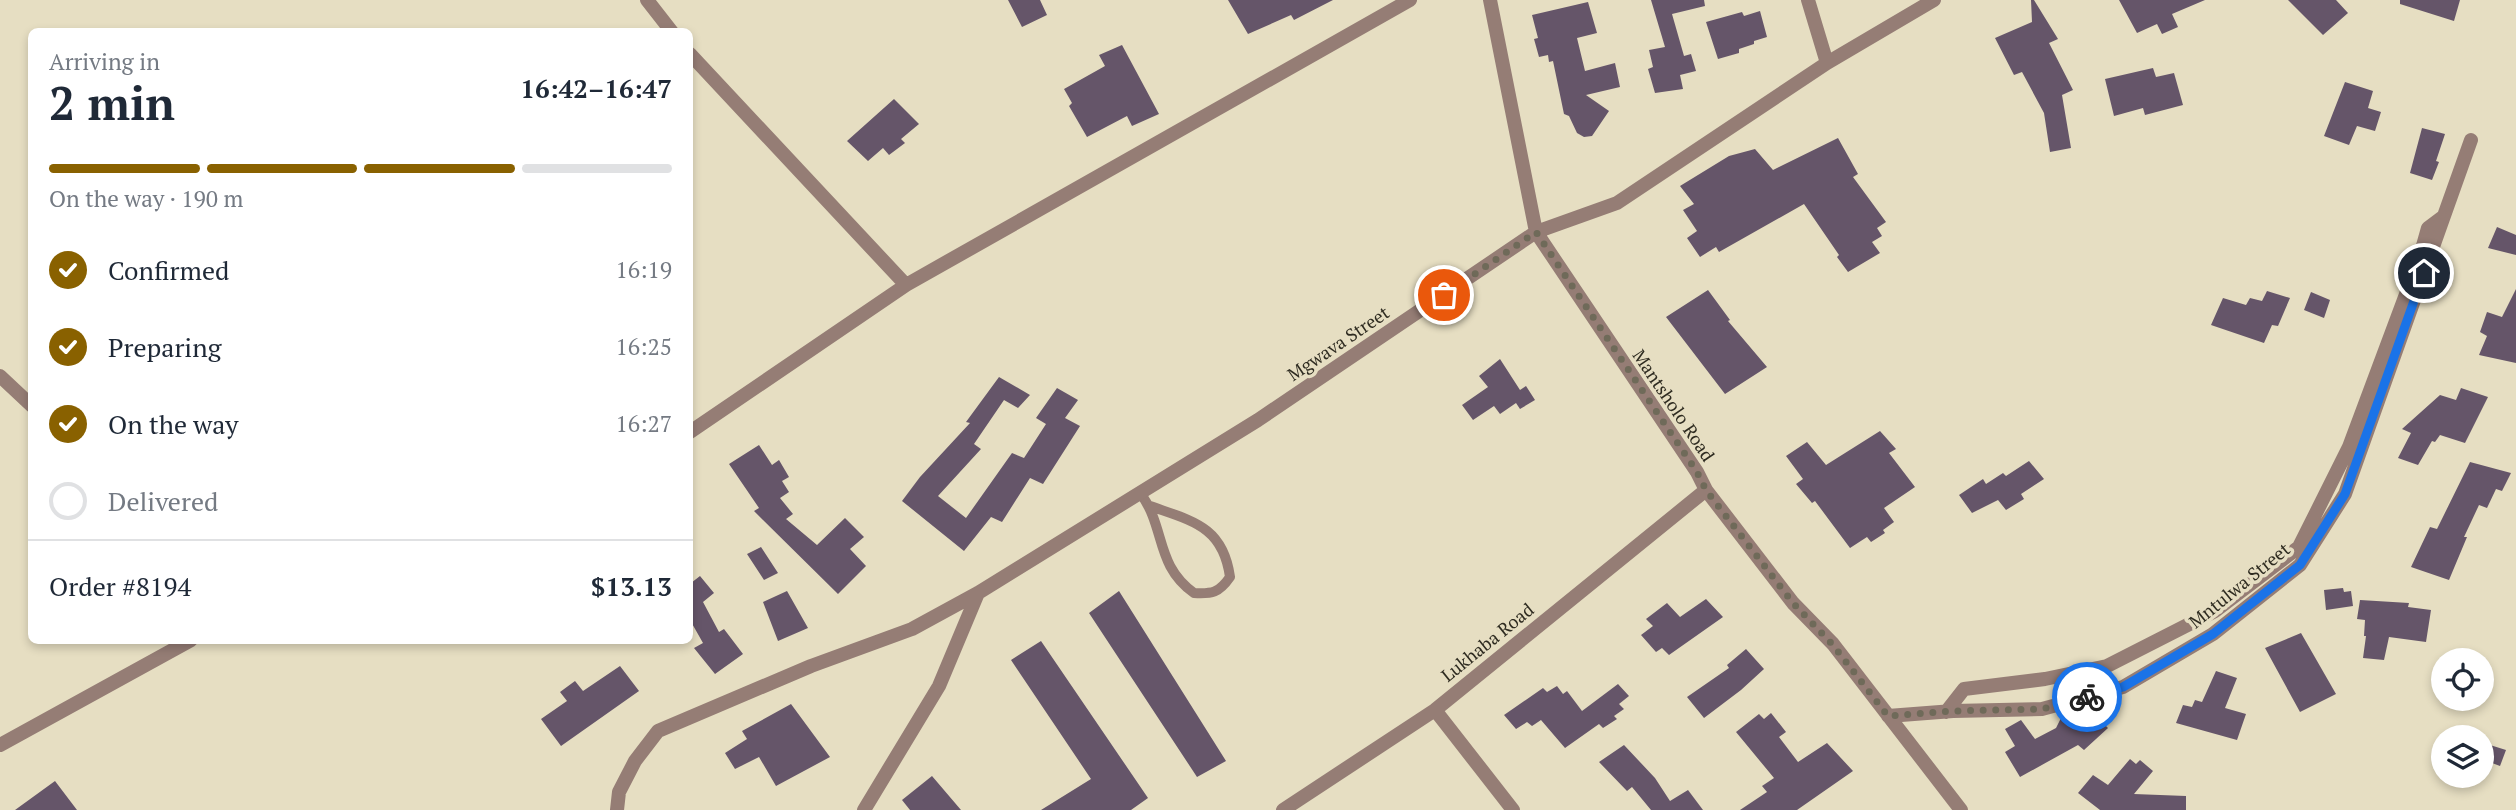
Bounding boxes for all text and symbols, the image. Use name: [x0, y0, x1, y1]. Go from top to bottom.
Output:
text: Arriving in: [49, 46, 160, 77]
text: 16:42–16:47: [520, 71, 672, 105]
text: 2 min: [49, 72, 175, 133]
text: On the way · 190 m: [49, 183, 243, 214]
pin: [2394, 243, 2454, 303]
icon: check: [49, 251, 87, 289]
text: Confirmed: [108, 253, 229, 287]
text: 16:19: [615, 254, 672, 285]
icon: home: [2405, 254, 2443, 292]
pin: [1414, 265, 1474, 325]
icon: bag: [1425, 276, 1463, 314]
street label: Mgwava Street: [1282, 300, 1394, 386]
icon: check: [49, 328, 87, 366]
text: Preparing: [108, 330, 221, 364]
text: 16:25: [615, 331, 672, 362]
street label: Mantsholo Road: [1628, 344, 1720, 466]
icon: check: [49, 405, 87, 443]
text: On the way: [108, 407, 239, 441]
text: 16:27: [615, 408, 672, 439]
text: Delivered: [108, 484, 218, 518]
street label: Mntulwa Street: [2184, 537, 2295, 633]
text: Order #8194: [49, 569, 191, 603]
text: $13.13: [591, 569, 672, 603]
street label: Lukhaba Road: [1436, 597, 1538, 687]
map controls: [2431, 648, 2494, 788]
button: locate: [2431, 648, 2494, 711]
courier: [2052, 662, 2122, 732]
icon: bike: [2068, 678, 2106, 716]
button: layers: [2431, 725, 2494, 788]

